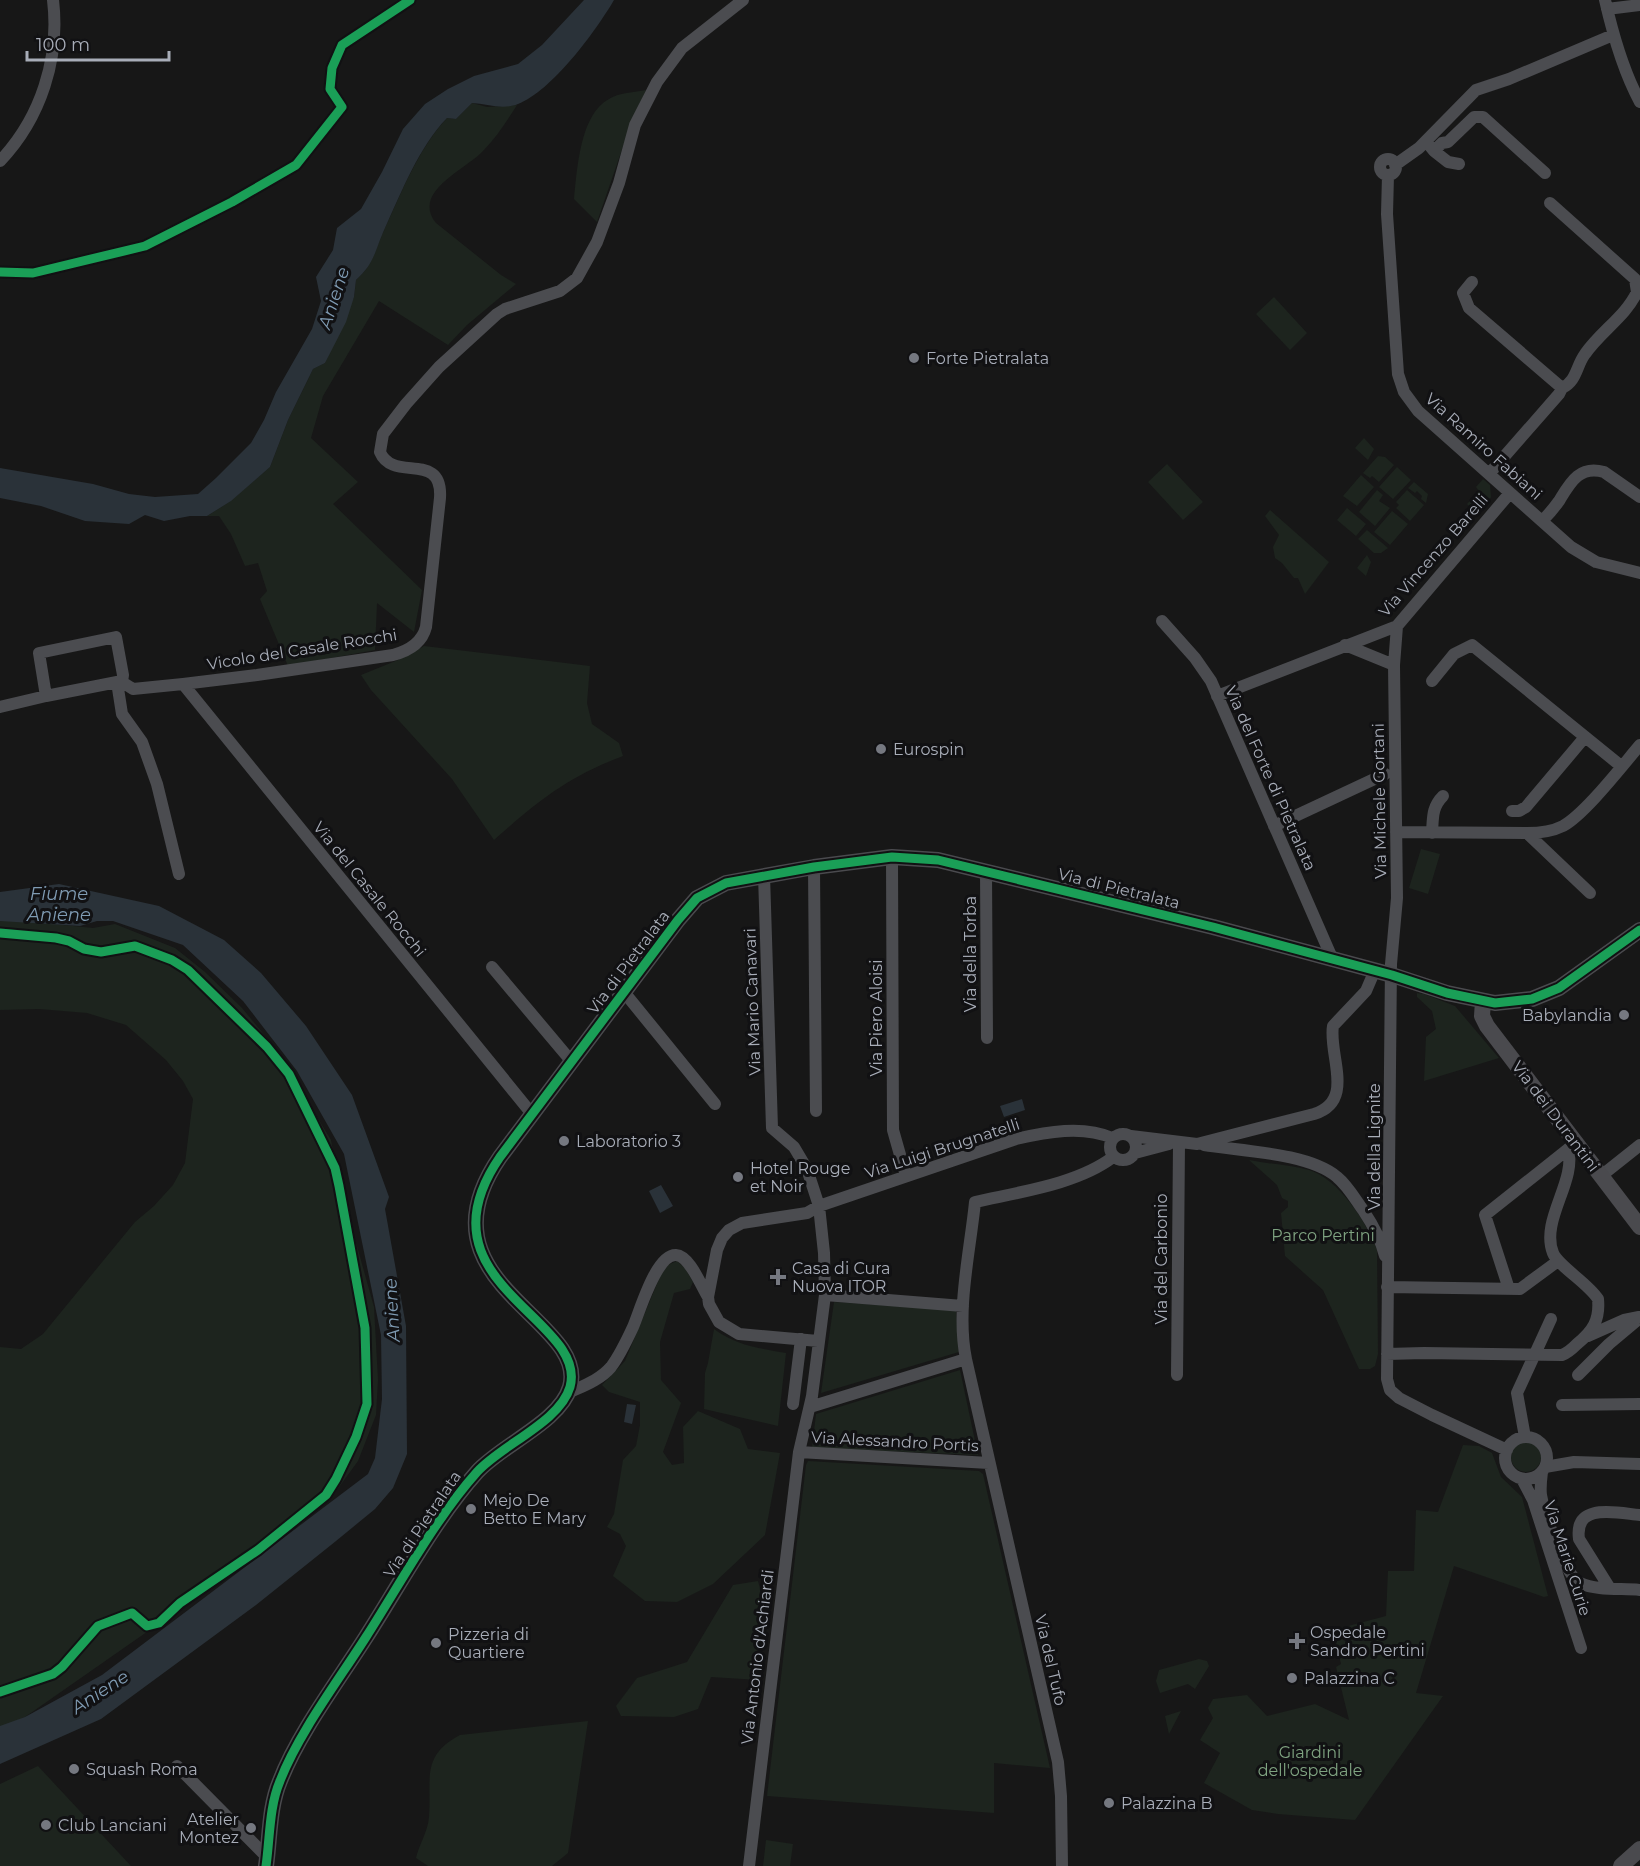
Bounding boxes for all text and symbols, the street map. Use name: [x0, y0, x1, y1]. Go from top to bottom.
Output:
scale bar: [27, 24, 170, 62]
text: 100 m: [36, 34, 90, 56]
water label: Aniene: [313, 264, 354, 333]
place label: Forte Pietralata: [926, 349, 1049, 368]
marker: Forte Pietralata: [907, 351, 921, 365]
street label: Via Ramiro Fabiani: [1421, 389, 1546, 504]
street label: Via Vincenzo Barelli: [1375, 490, 1492, 621]
street label: Vicolo del Casale Rocchi: [206, 625, 398, 674]
street label: Via del Forte di Pietralata: [1221, 683, 1320, 874]
street label: Via Michele Gortani: [1369, 723, 1390, 879]
place label: Eurospin: [893, 740, 964, 759]
marker: Eurospin: [874, 742, 888, 756]
street label: Via del Casale Rocchi: [309, 818, 430, 961]
street label: Via di Pietralata: [1056, 864, 1182, 913]
water label: Fiume Aniene: [26, 883, 91, 926]
street label: Via della Torba: [961, 896, 980, 1012]
street label: Via di Pietralata: [583, 907, 674, 1018]
street label: Via Mario Canavari: [740, 928, 765, 1076]
street label: Via Piero Aloisi: [867, 960, 886, 1076]
place label: Babylandia: [1522, 1006, 1612, 1025]
marker: Babylandia: [1617, 1008, 1631, 1022]
street label: Via dei Durantini: [1508, 1057, 1603, 1175]
street label: Via della Lignite: [1365, 1083, 1384, 1211]
street label: Via Luigi Brugnatelli: [862, 1114, 1022, 1183]
place label: Laboratorio 3: [576, 1132, 681, 1151]
marker: Laboratorio 3: [557, 1134, 571, 1148]
place label: Hotel Rouge et Noir: [750, 1159, 850, 1196]
marker: Hotel Rouge et Noir: [731, 1170, 745, 1184]
street label: Via del Carbonio: [1152, 1194, 1171, 1324]
park label: Parco Pertini: [1271, 1226, 1375, 1245]
place label: Casa di Cura Nuova ITOR: [792, 1259, 890, 1296]
marker: Casa di Cura Nuova ITOR: [769, 1268, 787, 1286]
water label: Aniene: [379, 1277, 405, 1343]
street label: Via Alessandro Portis: [811, 1428, 980, 1455]
street label: Via di Pietralata: [380, 1467, 465, 1581]
place label: Mejo De Betto E Mary: [483, 1491, 586, 1528]
street label: Via Marie Curie: [1540, 1498, 1595, 1618]
marker: Mejo De Betto E Mary: [464, 1502, 478, 1516]
street label: Via Antonio d'Achiardi: [737, 1568, 778, 1746]
street label: Via del Tufo: [1031, 1613, 1070, 1707]
place label: Ospedale Sandro Pertini: [1310, 1623, 1425, 1660]
place label: Pizzeria di Quartiere: [448, 1625, 529, 1662]
marker: Ospedale Sandro Pertini: [1288, 1632, 1306, 1650]
marker: Pizzeria di Quartiere: [429, 1636, 443, 1650]
water label: Aniene: [66, 1665, 133, 1719]
place label: Palazzina C: [1304, 1669, 1395, 1688]
marker: Palazzina C: [1285, 1671, 1299, 1685]
park label: Giardini dell'ospedale: [1258, 1743, 1362, 1780]
place label: Squash Roma: [86, 1760, 198, 1779]
marker: Squash Roma: [67, 1762, 81, 1776]
place label: Palazzina B: [1121, 1794, 1213, 1813]
marker: Palazzina B: [1102, 1796, 1116, 1810]
place label: Atelier Montez: [179, 1810, 239, 1847]
place label: Club Lanciani: [58, 1816, 167, 1835]
marker: Club Lanciani: [39, 1818, 53, 1832]
marker: Atelier Montez: [244, 1821, 258, 1835]

